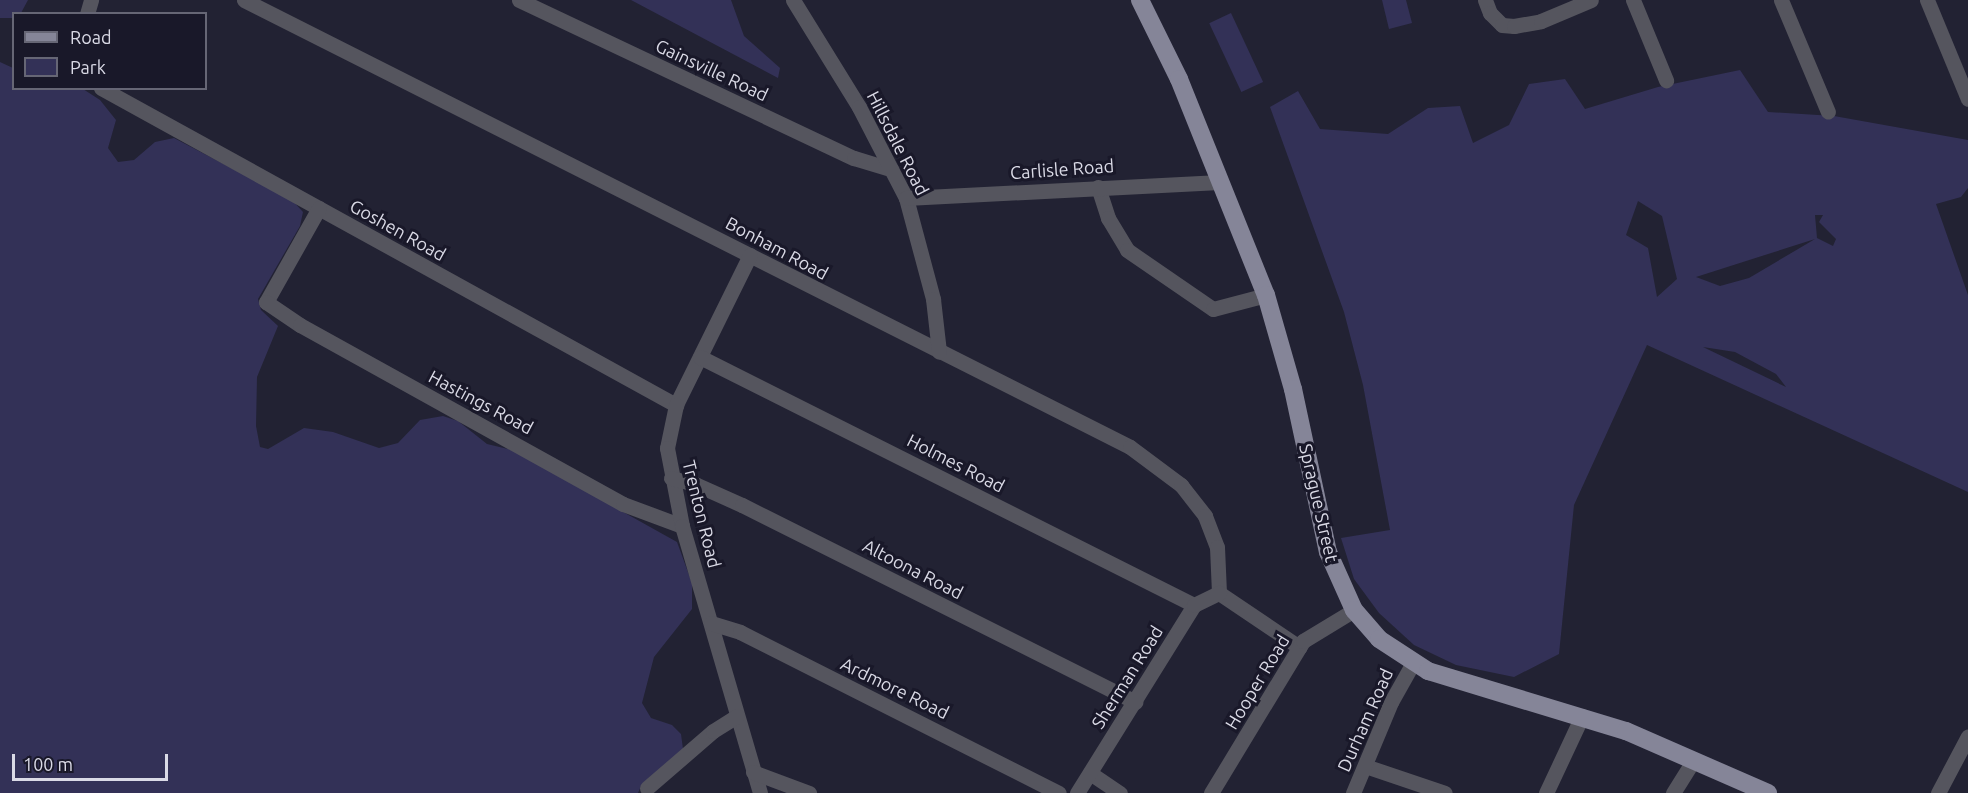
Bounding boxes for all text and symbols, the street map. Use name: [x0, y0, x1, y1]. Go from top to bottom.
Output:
legend: [12, 12, 207, 90]
text: Road: [70, 27, 112, 47]
street label: Gainsville Road: [652, 34, 772, 106]
text: Park: [70, 57, 106, 77]
street label: Hillsdale Road: [862, 87, 934, 199]
street label: Carlisle Road: [1009, 155, 1115, 183]
street label: Goshen Road: [346, 195, 450, 265]
street label: Bonham Road: [722, 212, 832, 284]
street label: Hastings Road: [425, 365, 537, 439]
street label: Holmes Road: [904, 429, 1008, 497]
street label: Sprague Street: [1295, 442, 1343, 564]
street label: Trenton Road: [678, 458, 726, 570]
street label: Altoona Road: [859, 534, 967, 604]
street label: Sherman Road: [1087, 622, 1167, 732]
street label: Hooper Road: [1220, 631, 1294, 733]
street label: Ardmore Road: [837, 653, 953, 723]
street label: Durham Road: [1333, 665, 1397, 775]
scale bar: [15, 742, 171, 780]
text: 100 m: [23, 754, 73, 774]

